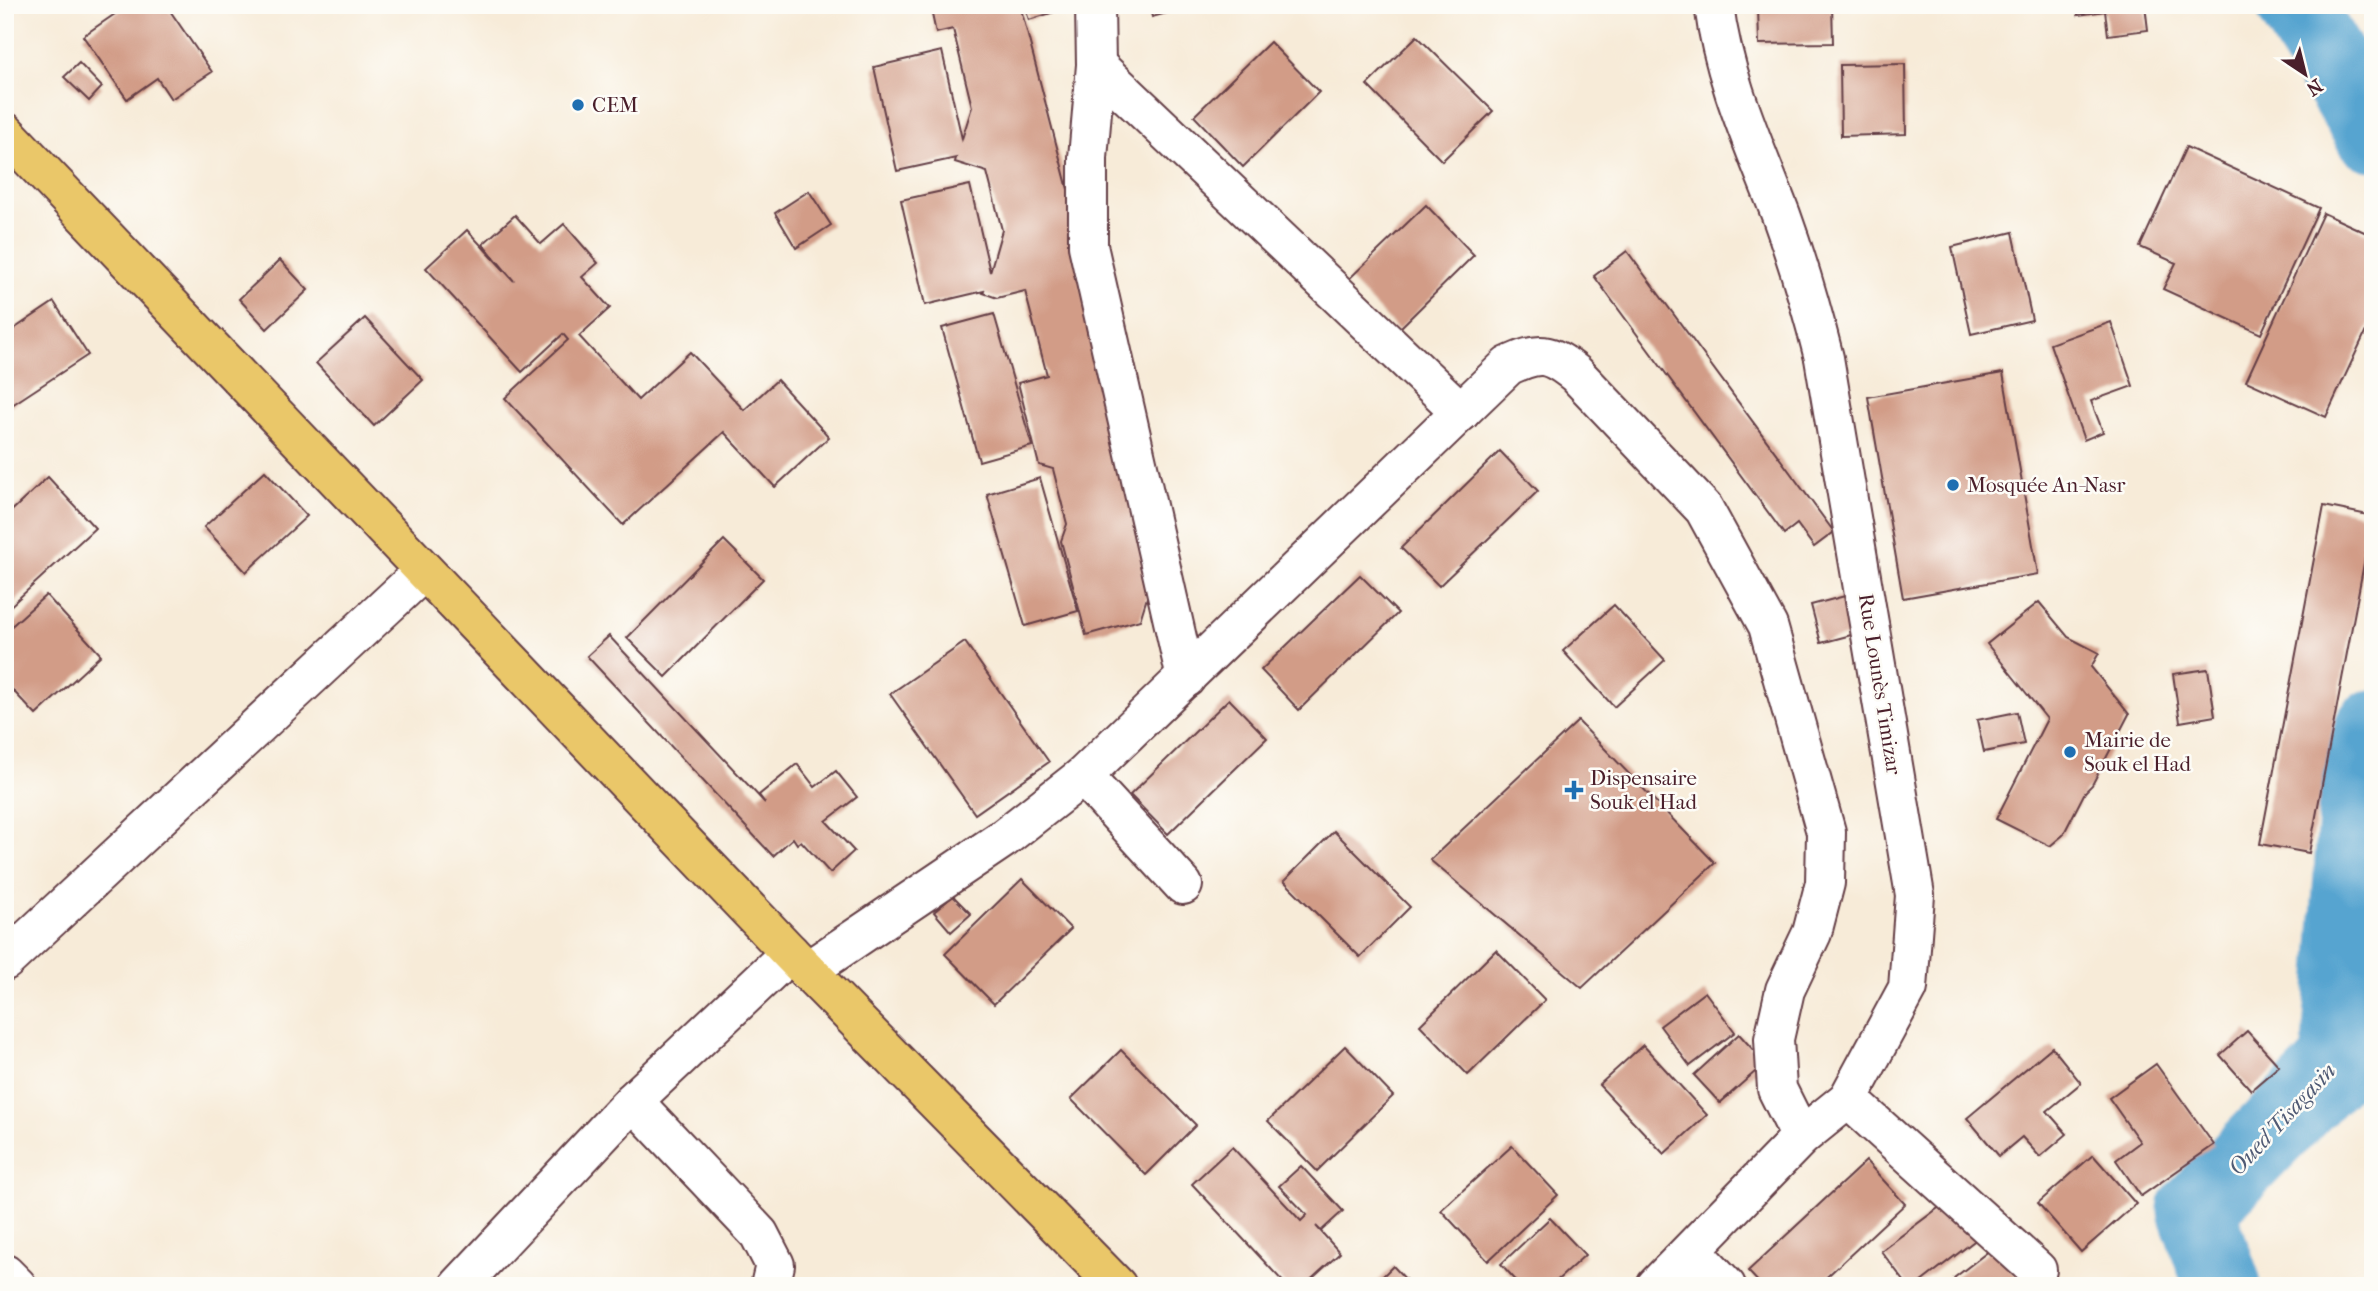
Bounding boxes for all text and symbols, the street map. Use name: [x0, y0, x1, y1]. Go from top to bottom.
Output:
north arrow: [2270, 38, 2340, 108]
text: N: [2301, 74, 2326, 101]
place label: CEM: [592, 93, 638, 117]
marker: CEM: [570, 97, 586, 113]
place label: Mosquée An-Nasr: [1967, 473, 2126, 497]
marker: Mosquée An-Nasr: [1945, 477, 1961, 493]
street label: Rue Lounès Timizar: [1854, 592, 1906, 776]
place label: Mairie de Souk el Had: [2084, 728, 2191, 776]
marker: Mairie de Souk el Had: [2062, 744, 2078, 760]
place label: Dispensaire Souk el Had: [1590, 766, 1697, 814]
marker: Dispensaire Souk el Had: [1564, 780, 1584, 800]
water label: Oued Tisagasin: [2223, 1057, 2342, 1181]

